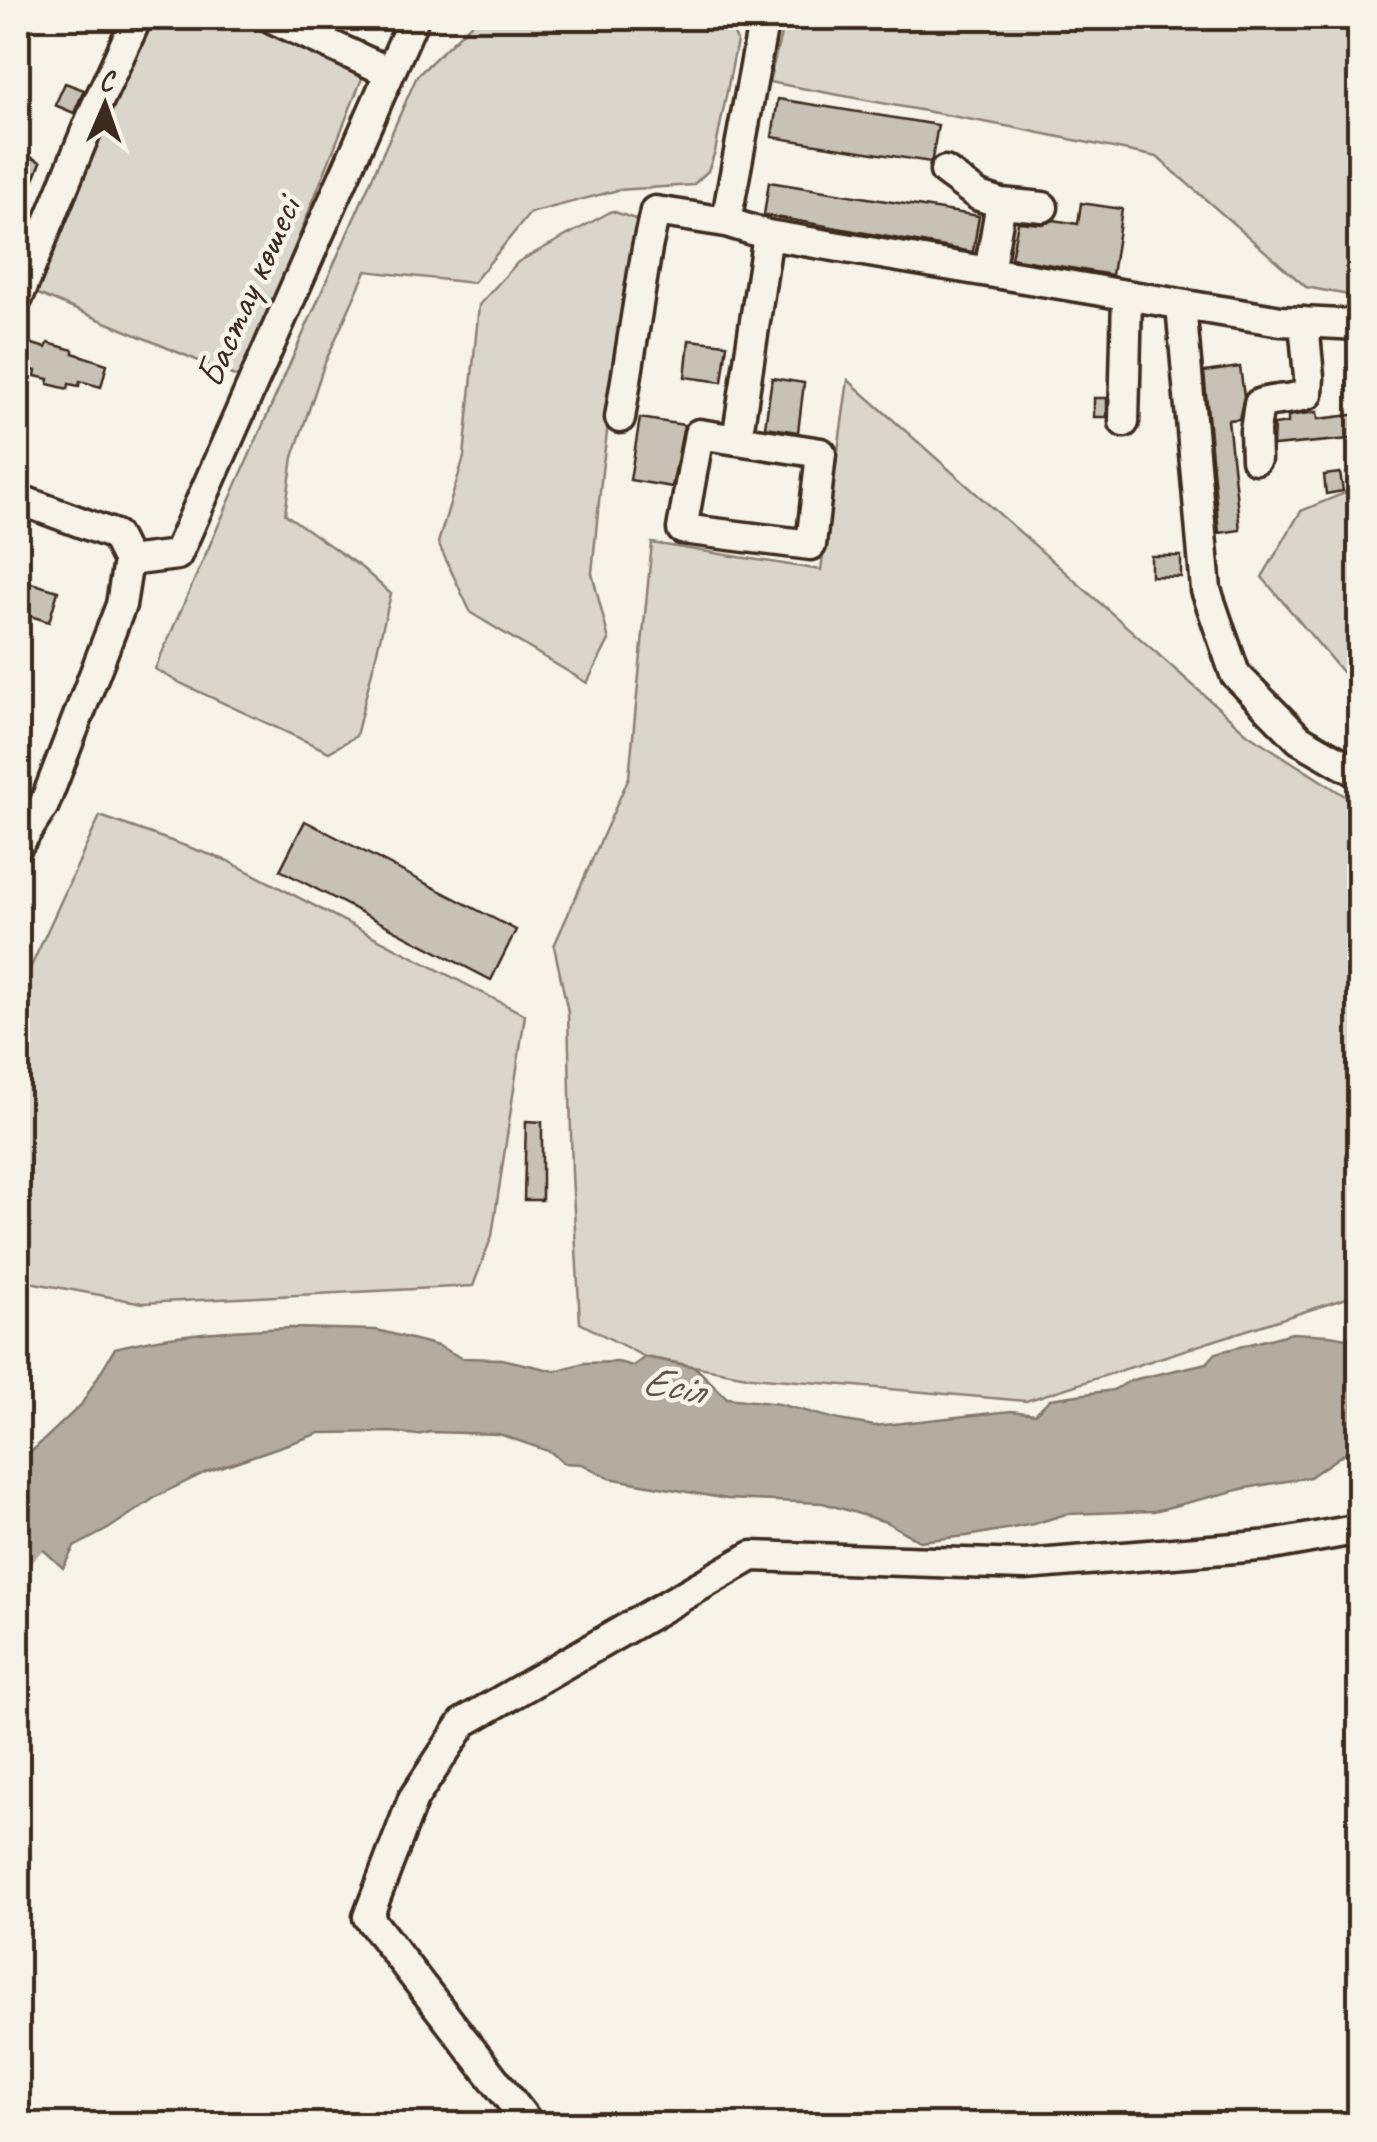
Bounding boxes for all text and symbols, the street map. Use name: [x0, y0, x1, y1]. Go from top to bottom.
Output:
north arrow: [55, 55, 155, 155]
text: С: [98, 63, 117, 98]
street label: Бастау көшесі: [184, 185, 314, 395]
water label: Есіл: [639, 1354, 713, 1417]

